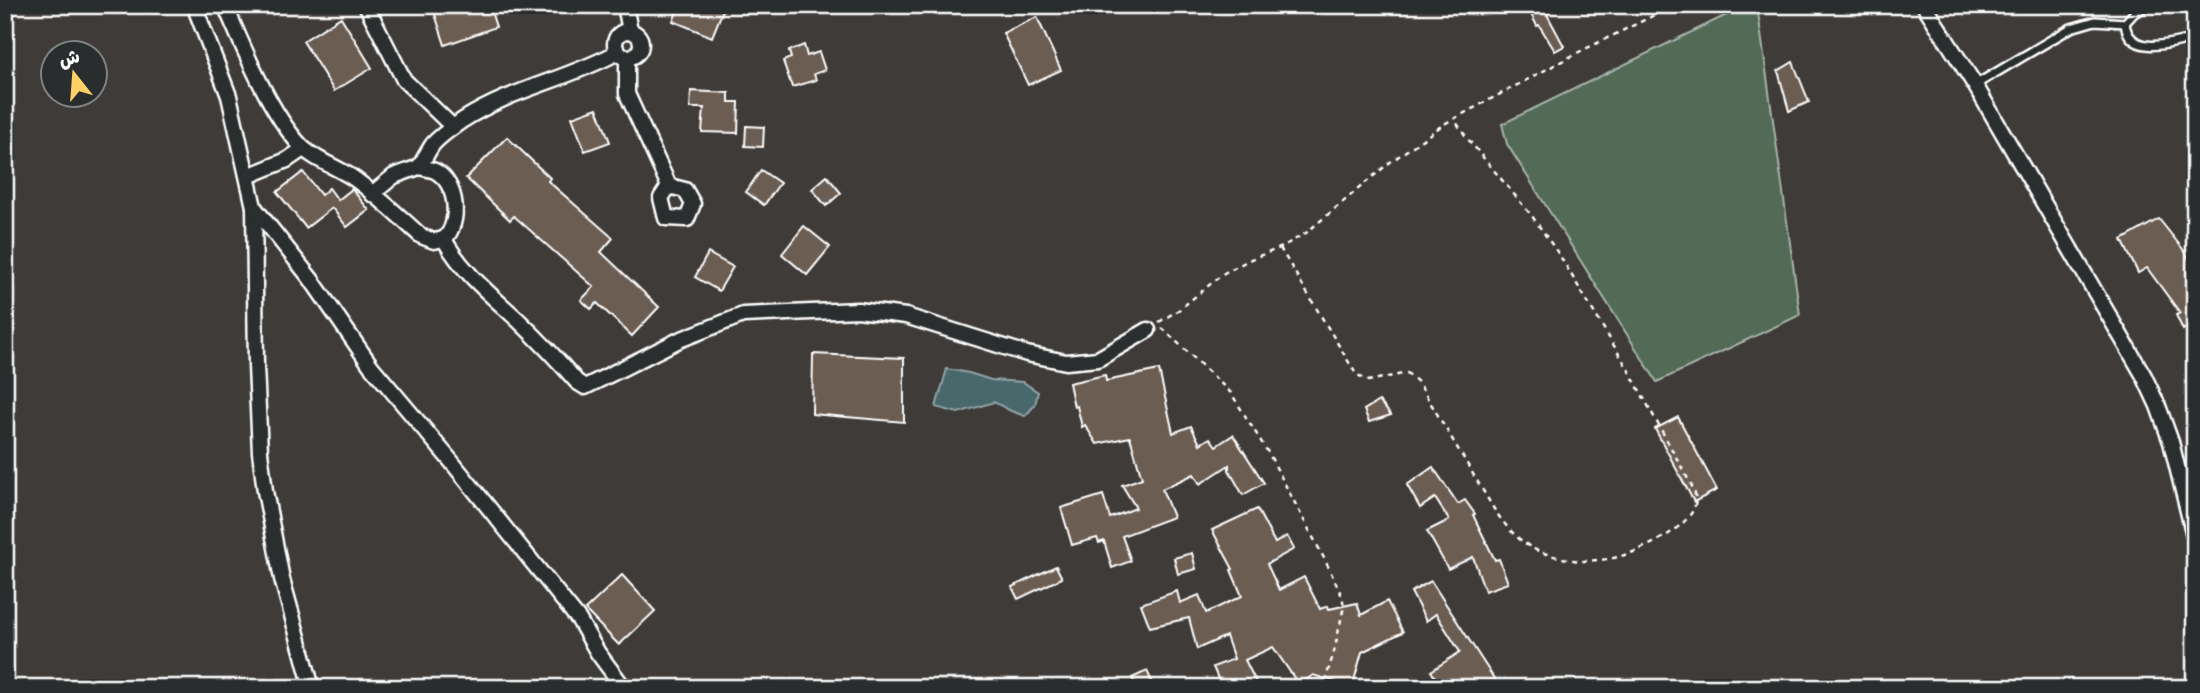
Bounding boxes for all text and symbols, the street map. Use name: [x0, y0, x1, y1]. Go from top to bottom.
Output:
north arrow: [38, 38, 108, 108]
text: ش: [56, 44, 83, 73]

